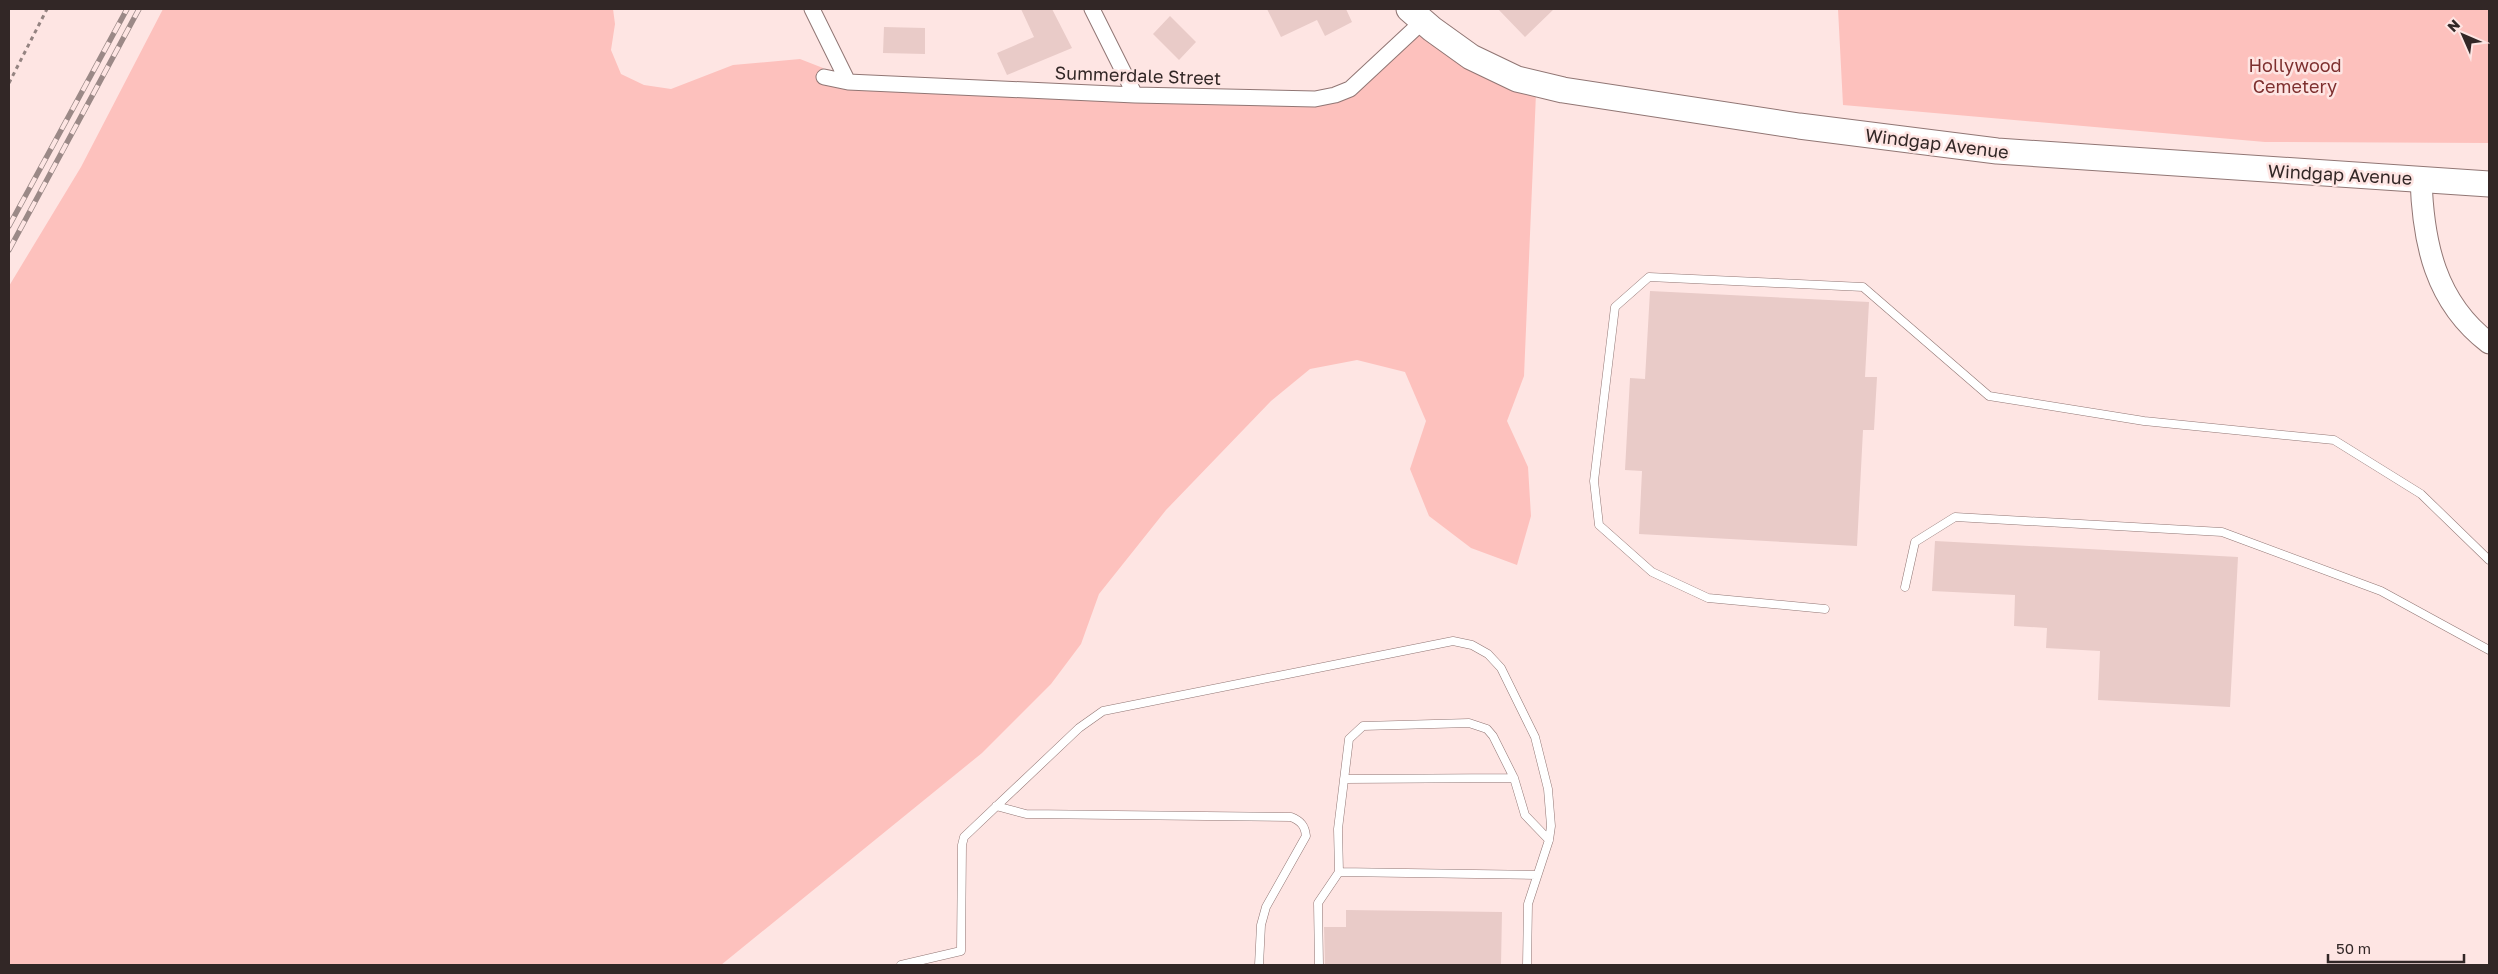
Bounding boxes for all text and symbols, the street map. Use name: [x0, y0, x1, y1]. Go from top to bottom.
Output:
north arrow: [2438, 10, 2488, 60]
text: N: [2444, 16, 2463, 35]
park label: Hollywood Cemetery: [2248, 54, 2342, 97]
street label: Summerdale Street: [1054, 61, 1222, 89]
street label: Windgap Avenue: [1864, 123, 2010, 163]
street label: Windgap Avenue: [2267, 159, 2413, 189]
scale bar: [2328, 932, 2464, 964]
text: 50 m: [2336, 939, 2371, 957]

